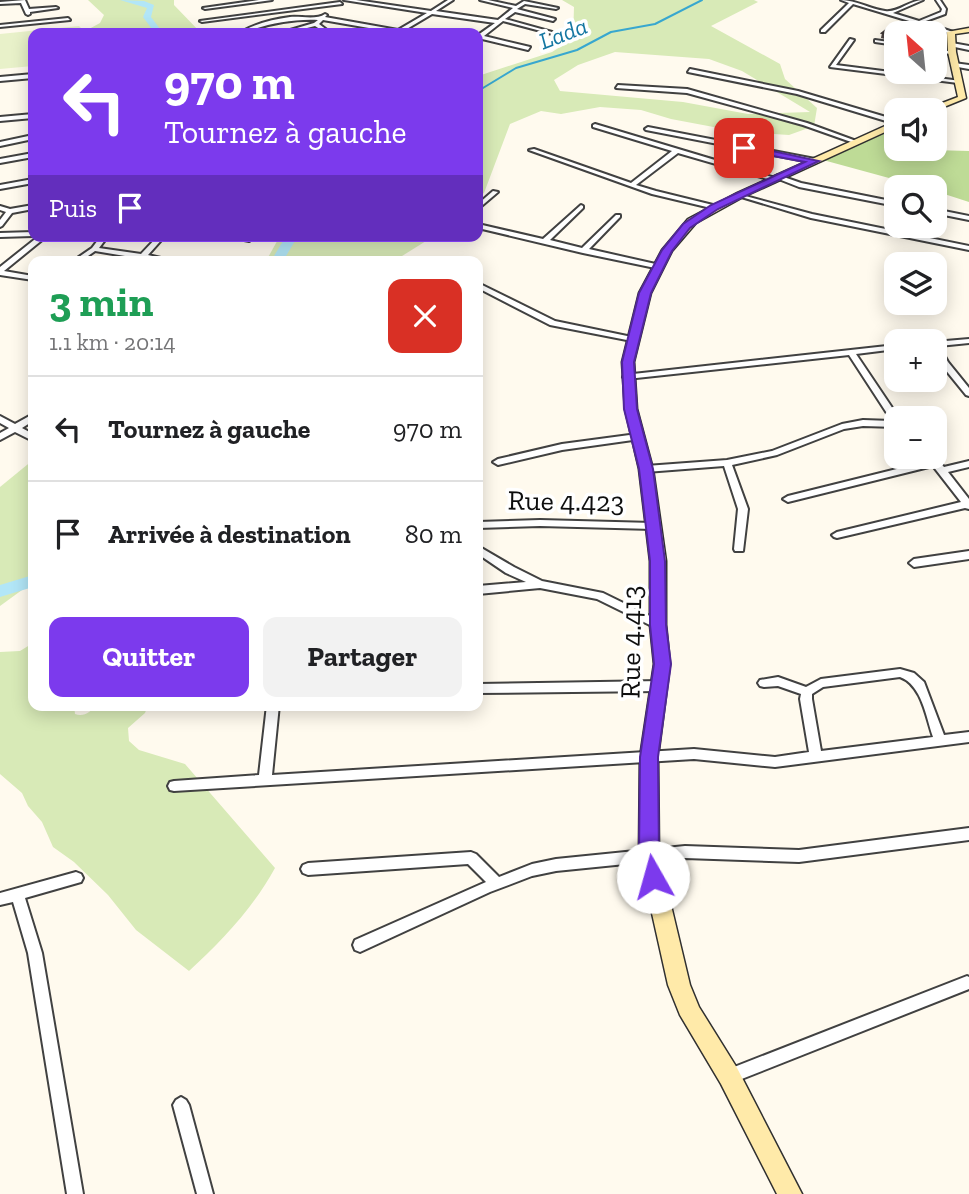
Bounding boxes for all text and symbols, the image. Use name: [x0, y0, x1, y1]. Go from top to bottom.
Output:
water label: Lada: [535, 11, 591, 55]
north arrow: [884, 21, 947, 84]
map controls: [884, 21, 947, 469]
text: 970 m: [164, 53, 295, 112]
icon: left: [49, 56, 140, 147]
button: sound: [884, 98, 947, 161]
text: Tournez à gauche: [164, 113, 407, 151]
pin: [714, 118, 774, 178]
icon: arrive: [725, 129, 763, 167]
button: search: [884, 175, 947, 238]
icon: arrive: [111, 189, 149, 227]
text: Puis: [49, 192, 97, 224]
button: layers: [884, 252, 947, 315]
text: 3 min: [49, 276, 154, 327]
button: close: [388, 279, 462, 353]
text: 1.1 km · 20:14: [49, 328, 176, 356]
button: +: [884, 329, 947, 392]
button: −: [884, 406, 947, 469]
icon: left: [49, 410, 87, 448]
text: Tournez à gauche: [108, 413, 310, 445]
text: 970 m: [393, 413, 462, 445]
street label: Rue 4.423: [507, 483, 625, 519]
icon: arrive: [49, 515, 87, 553]
text: Arrivée à destination: [108, 518, 351, 550]
text: 80 m: [405, 518, 462, 550]
street label: Rue 4.413: [614, 585, 648, 699]
button: Quitter: [49, 617, 249, 697]
button: Partager: [263, 617, 462, 697]
position arrow: [616, 840, 690, 914]

